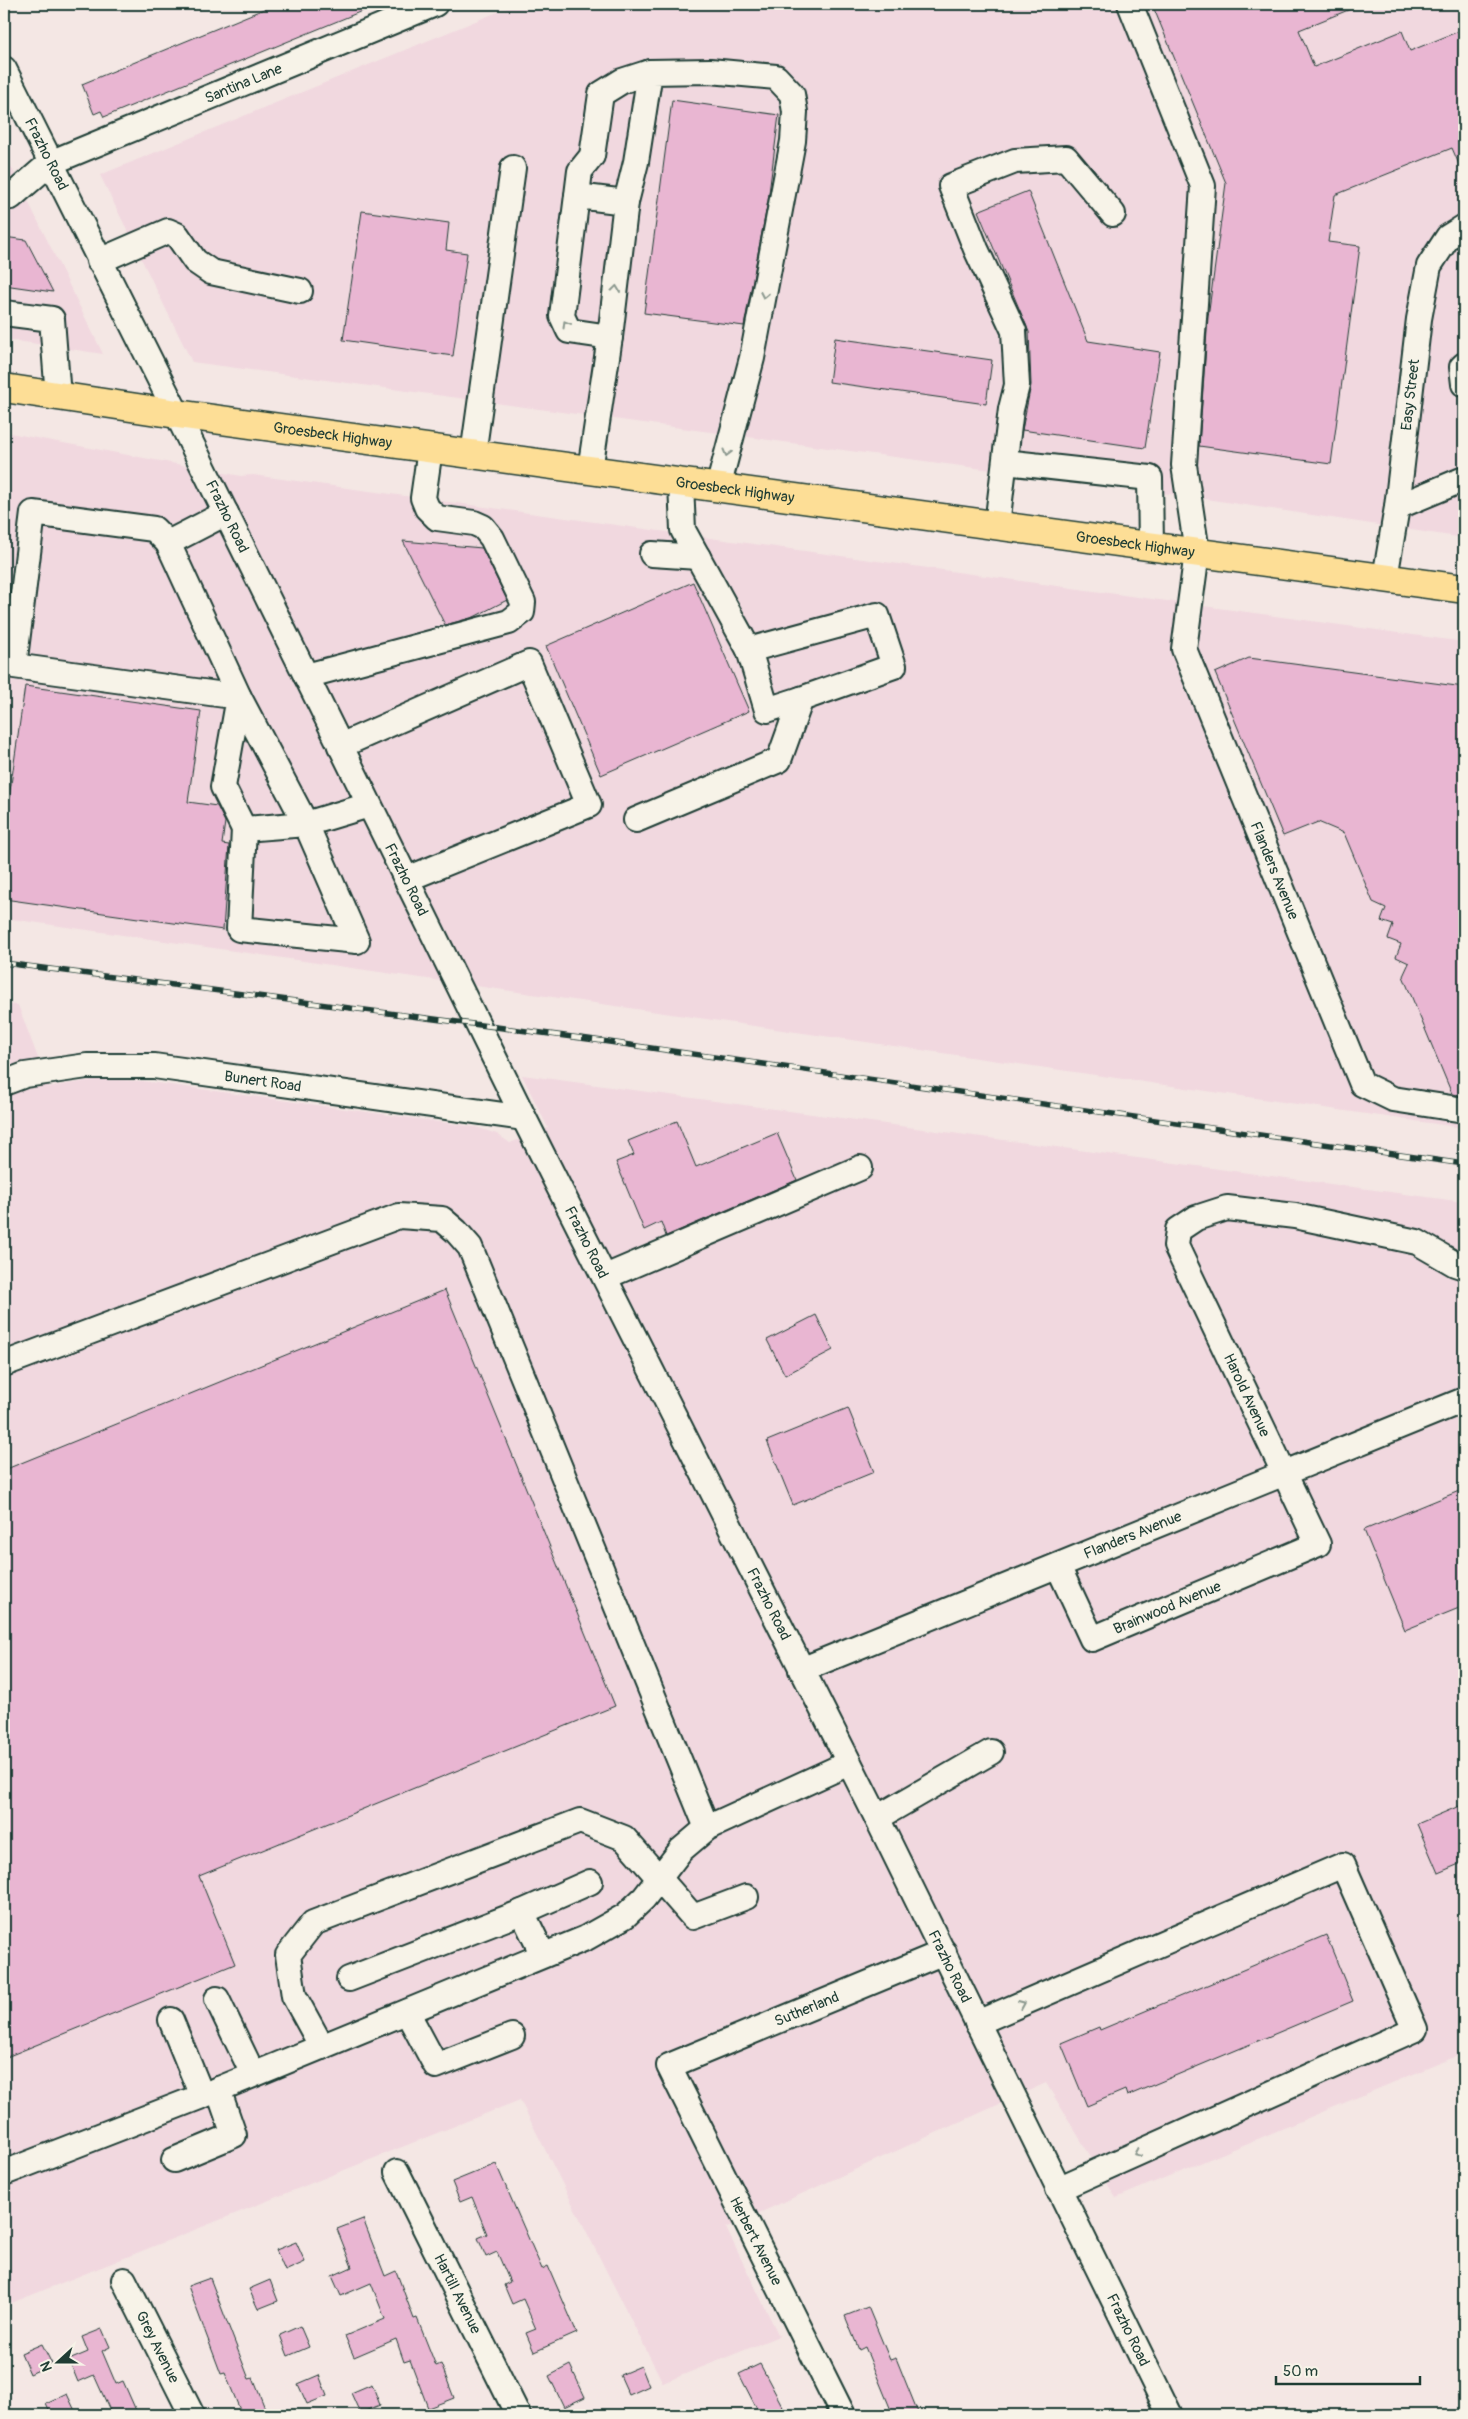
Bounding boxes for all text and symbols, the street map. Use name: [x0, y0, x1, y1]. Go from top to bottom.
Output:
street label: Santina Lane: [202, 59, 286, 108]
street label: Frazho Road: [20, 115, 72, 194]
one-way arrow: [610, 285, 621, 293]
one-way arrow: [759, 291, 769, 300]
one-way arrow: [562, 320, 572, 329]
street label: Easy Street: [1397, 357, 1424, 432]
street label: Groesbeck Highway: [272, 418, 394, 453]
one-way arrow: [722, 449, 733, 458]
street label: Groesbeck Highway: [674, 473, 796, 508]
street label: Frazho Road: [201, 477, 253, 556]
street label: Groesbeck Highway: [1075, 527, 1196, 562]
street label: Flanders Avenue: [1246, 819, 1303, 923]
street label: Frazho Road: [380, 840, 432, 919]
street label: Bunert Road: [223, 1067, 303, 1097]
street label: Frazho Road: [560, 1203, 612, 1282]
street label: Harold Avenue: [1219, 1350, 1274, 1440]
street label: Flanders Avenue: [1081, 1507, 1185, 1564]
street label: Frazho Road: [742, 1565, 795, 1644]
street label: Brainwood Avenue: [1111, 1577, 1225, 1639]
street label: Frazho Road: [923, 1927, 975, 2006]
street label: Sutherland: [772, 1988, 842, 2031]
one-way arrow: [1017, 1999, 1026, 2010]
one-way arrow: [1133, 2147, 1142, 2158]
street label: Herbert Avenue: [725, 2194, 786, 2289]
street label: Hartill Avenue: [429, 2251, 485, 2338]
street label: Frazho Road: [1102, 2291, 1154, 2370]
street label: Grey Avenue: [131, 2308, 184, 2387]
north arrow: [32, 2336, 82, 2386]
scale bar: [1276, 2354, 1419, 2386]
text: N: [37, 2359, 56, 2374]
text: 50 m: [1283, 2362, 1318, 2381]

